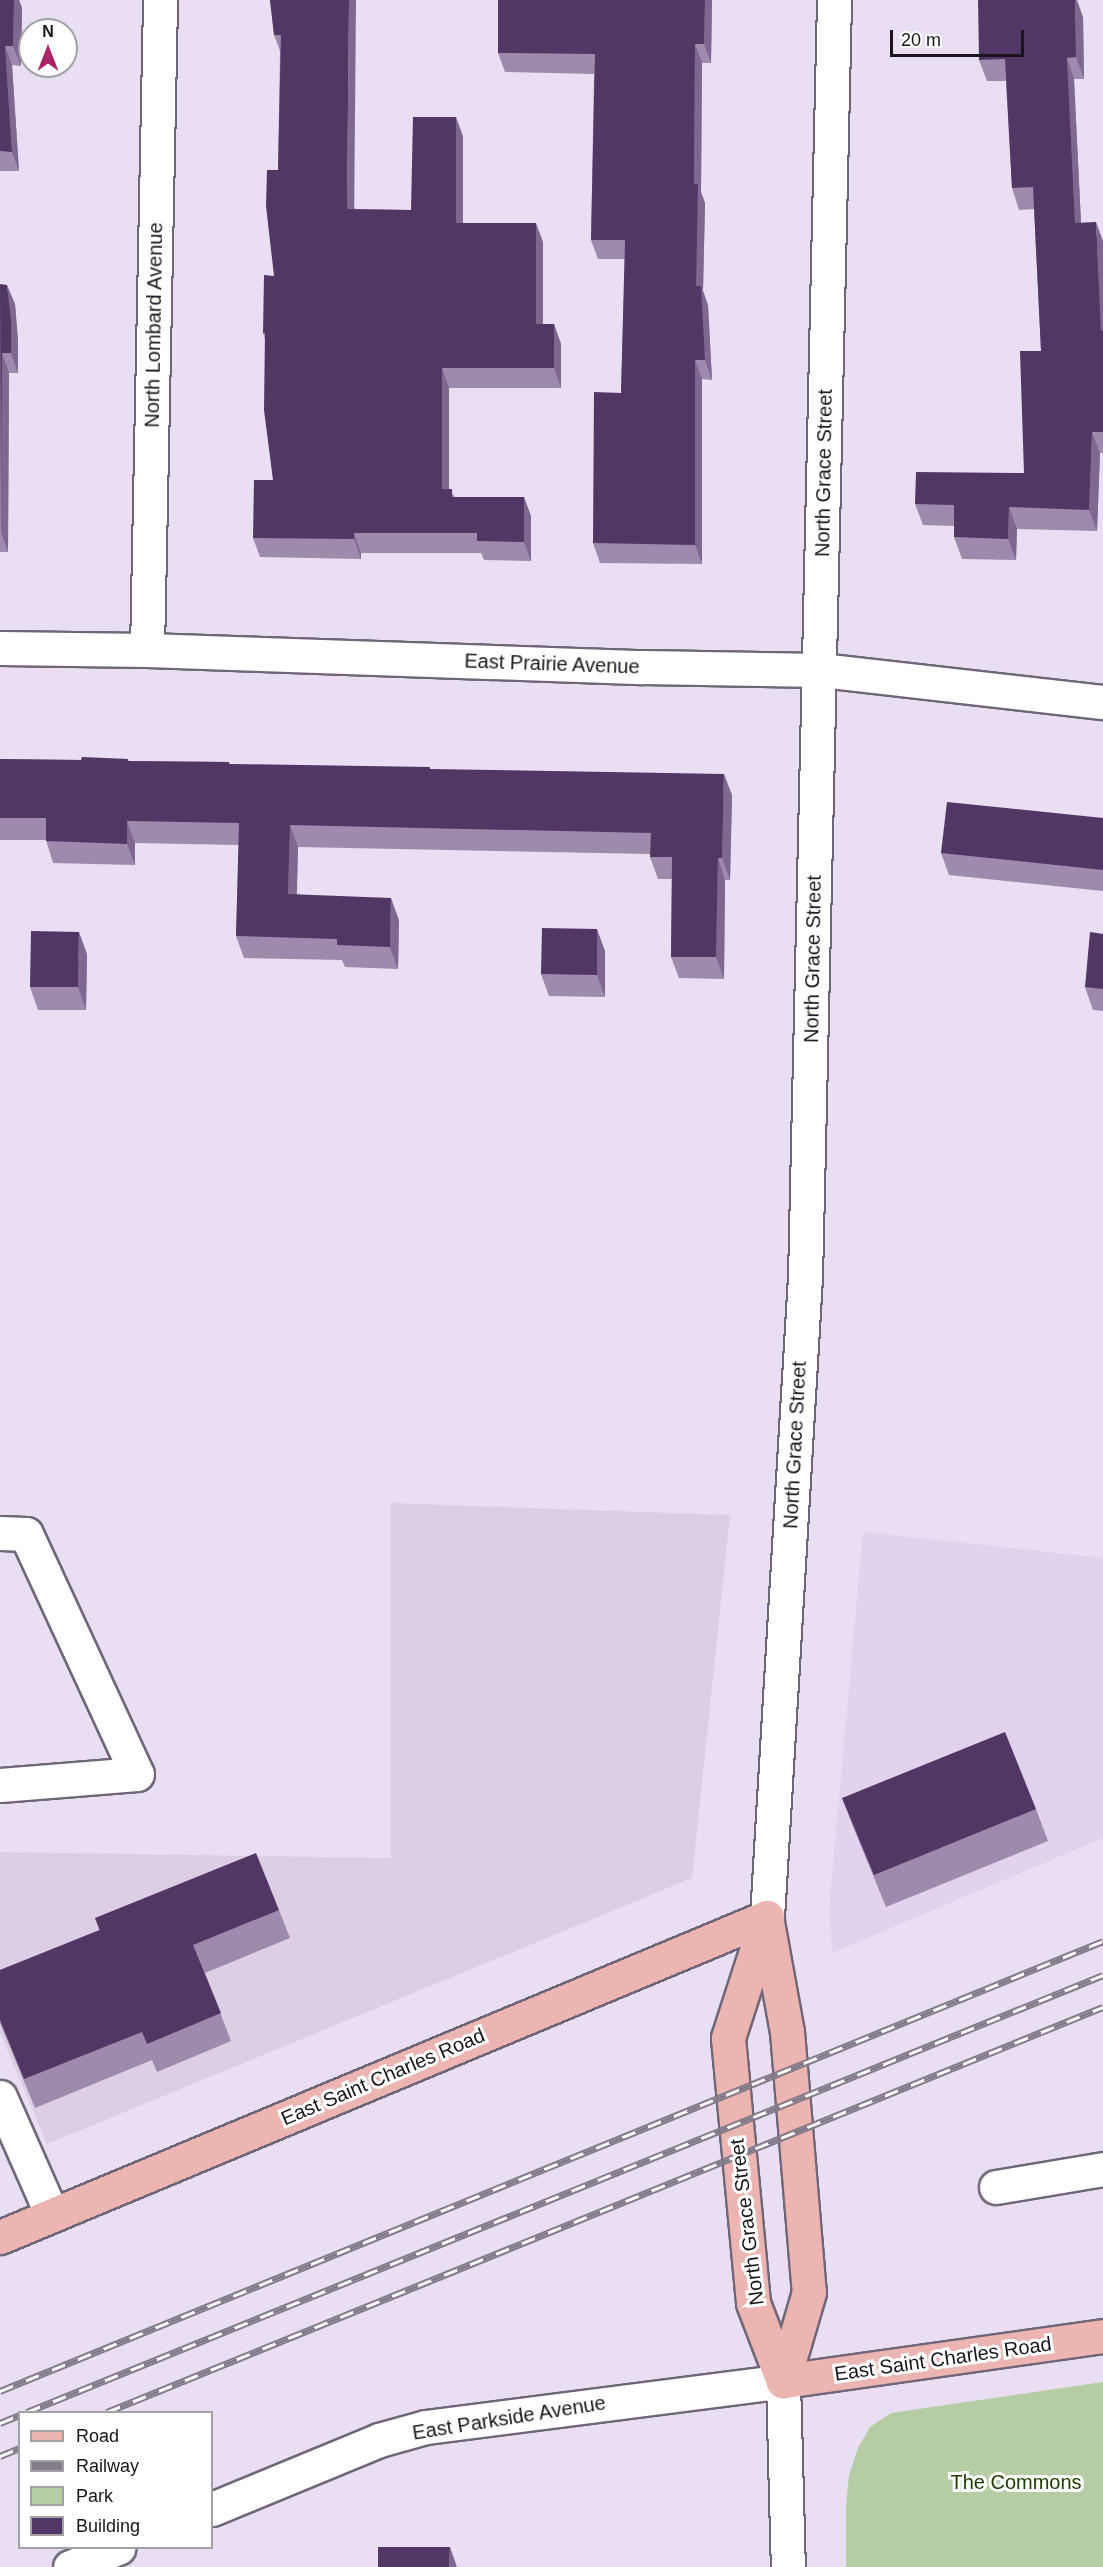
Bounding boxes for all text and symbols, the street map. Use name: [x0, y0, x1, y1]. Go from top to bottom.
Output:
north arrow: [18, 18, 78, 78]
scale bar: [893, 18, 1026, 56]
text: N: [42, 23, 54, 40]
text: 20 m: [901, 30, 941, 50]
street label: North Lombard Avenue: [140, 222, 168, 428]
street label: North Grace Street: [811, 389, 837, 557]
street label: East Prairie Avenue: [463, 649, 641, 679]
street label: North Grace Street: [800, 875, 826, 1043]
street label: North Grace Street: [779, 1361, 811, 1529]
street label: East Saint Charles Road: [278, 2023, 488, 2131]
street label: North Grace Street: [725, 2137, 769, 2307]
street label: East Saint Charles Road: [833, 2332, 1053, 2386]
street label: East Parkside Avenue: [410, 2391, 608, 2445]
legend: [18, 2411, 213, 2549]
text: Road: [76, 2426, 119, 2446]
text: Railway: [76, 2456, 139, 2476]
park label: The Commons: [950, 2470, 1082, 2494]
text: Park: [76, 2486, 113, 2506]
text: Building: [76, 2516, 140, 2536]

